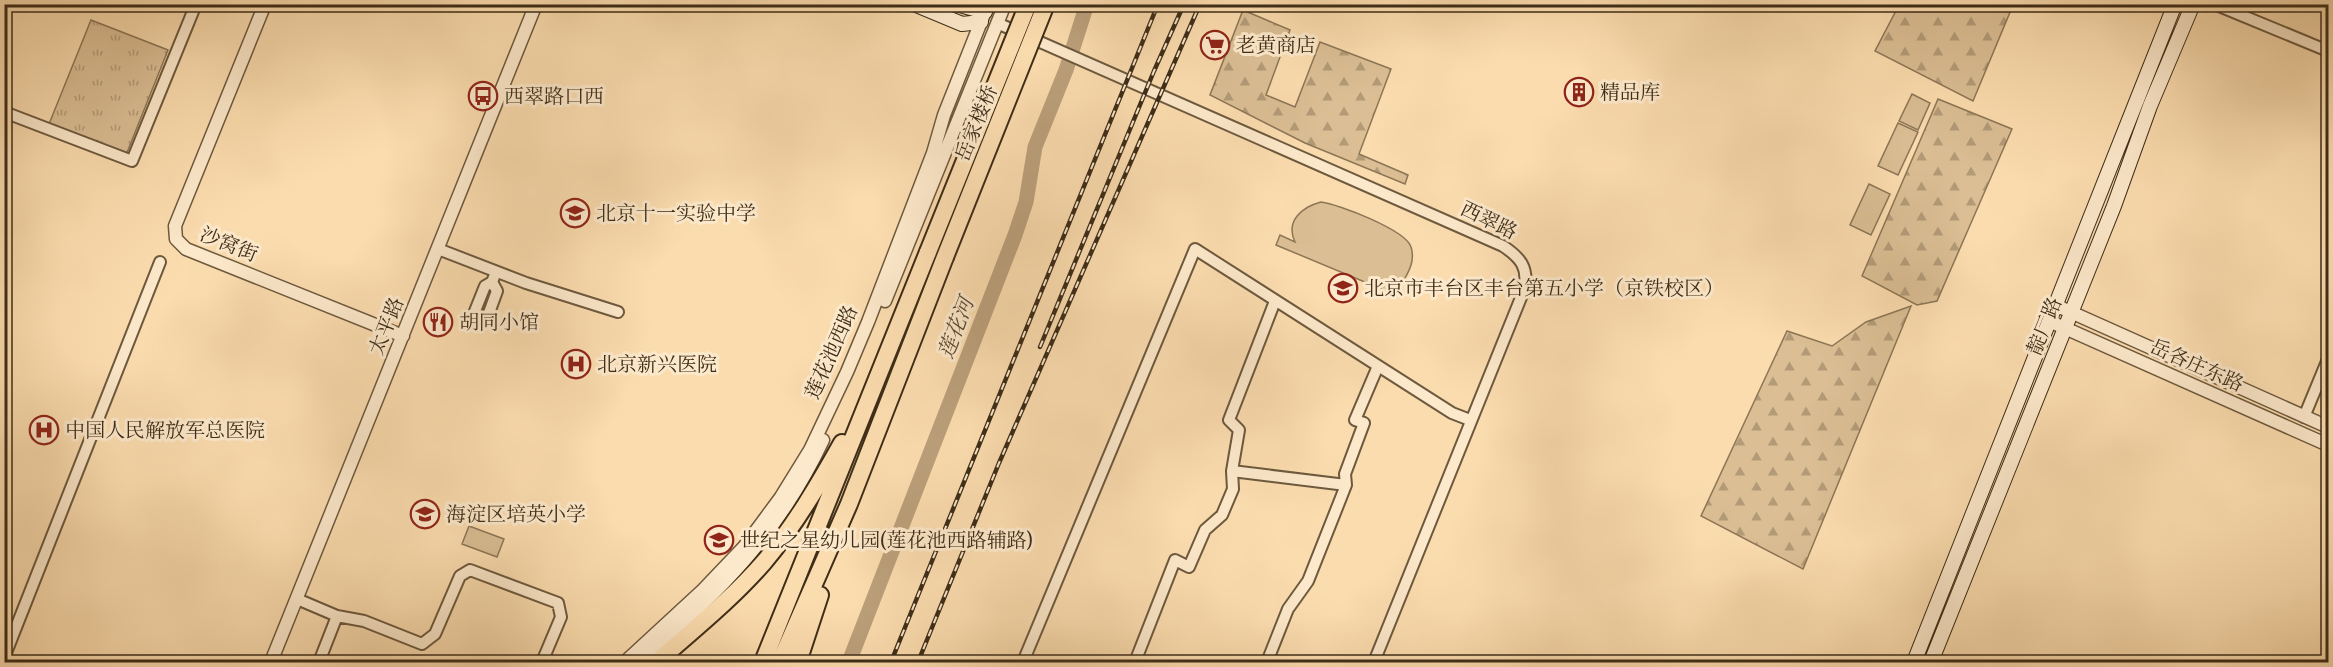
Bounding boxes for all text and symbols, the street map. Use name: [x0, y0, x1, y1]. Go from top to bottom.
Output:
supermarket icon: 老黄商店: [1199, 29, 1231, 61]
place label: 老黄商店: [1236, 30, 1316, 59]
building icon: 精品库: [1563, 76, 1595, 108]
place label: 精品库: [1600, 77, 1660, 106]
bus stop icon: 西翠路口西: [467, 80, 499, 112]
street label: 岳家楼桥: [947, 80, 1004, 165]
place label: 西翠路口西: [504, 81, 604, 110]
street label: 西翠路: [1456, 193, 1523, 246]
school or university icon: 北京十一实验中学: [559, 197, 591, 229]
place label: 北京十一实验中学: [596, 198, 756, 227]
street label: 沙窝街: [196, 219, 262, 268]
school or university icon: 北京市丰台区丰台第五小学（京铁校区）: [1327, 272, 1359, 304]
place label: 北京市丰台区丰台第五小学（京铁校区）: [1364, 273, 1724, 302]
water label: 莲花河: [930, 289, 983, 363]
street label: 太平路: [361, 293, 410, 359]
street label: 靛厂路: [2019, 293, 2068, 359]
street label: 莲花池西路: [797, 300, 864, 403]
restaurant icon: 胡同小馆: [422, 306, 454, 338]
place label: 胡同小馆: [459, 307, 539, 336]
street label: 岳各庄东路: [2146, 331, 2249, 398]
hospital icon: 北京新兴医院: [560, 348, 592, 380]
place label: 北京新兴医院: [597, 349, 717, 378]
hospital icon: 中国人民解放军总医院: [28, 414, 60, 446]
place label: 中国人民解放军总医院: [65, 415, 265, 444]
school or university icon: 海淀区培英小学: [409, 498, 441, 530]
place label: 海淀区培英小学: [446, 499, 586, 528]
school or university icon: 世纪之星幼儿园(莲花池西路辅路): [703, 524, 735, 556]
place label: 世纪之星幼儿园(莲花池西路辅路): [740, 525, 1033, 554]

